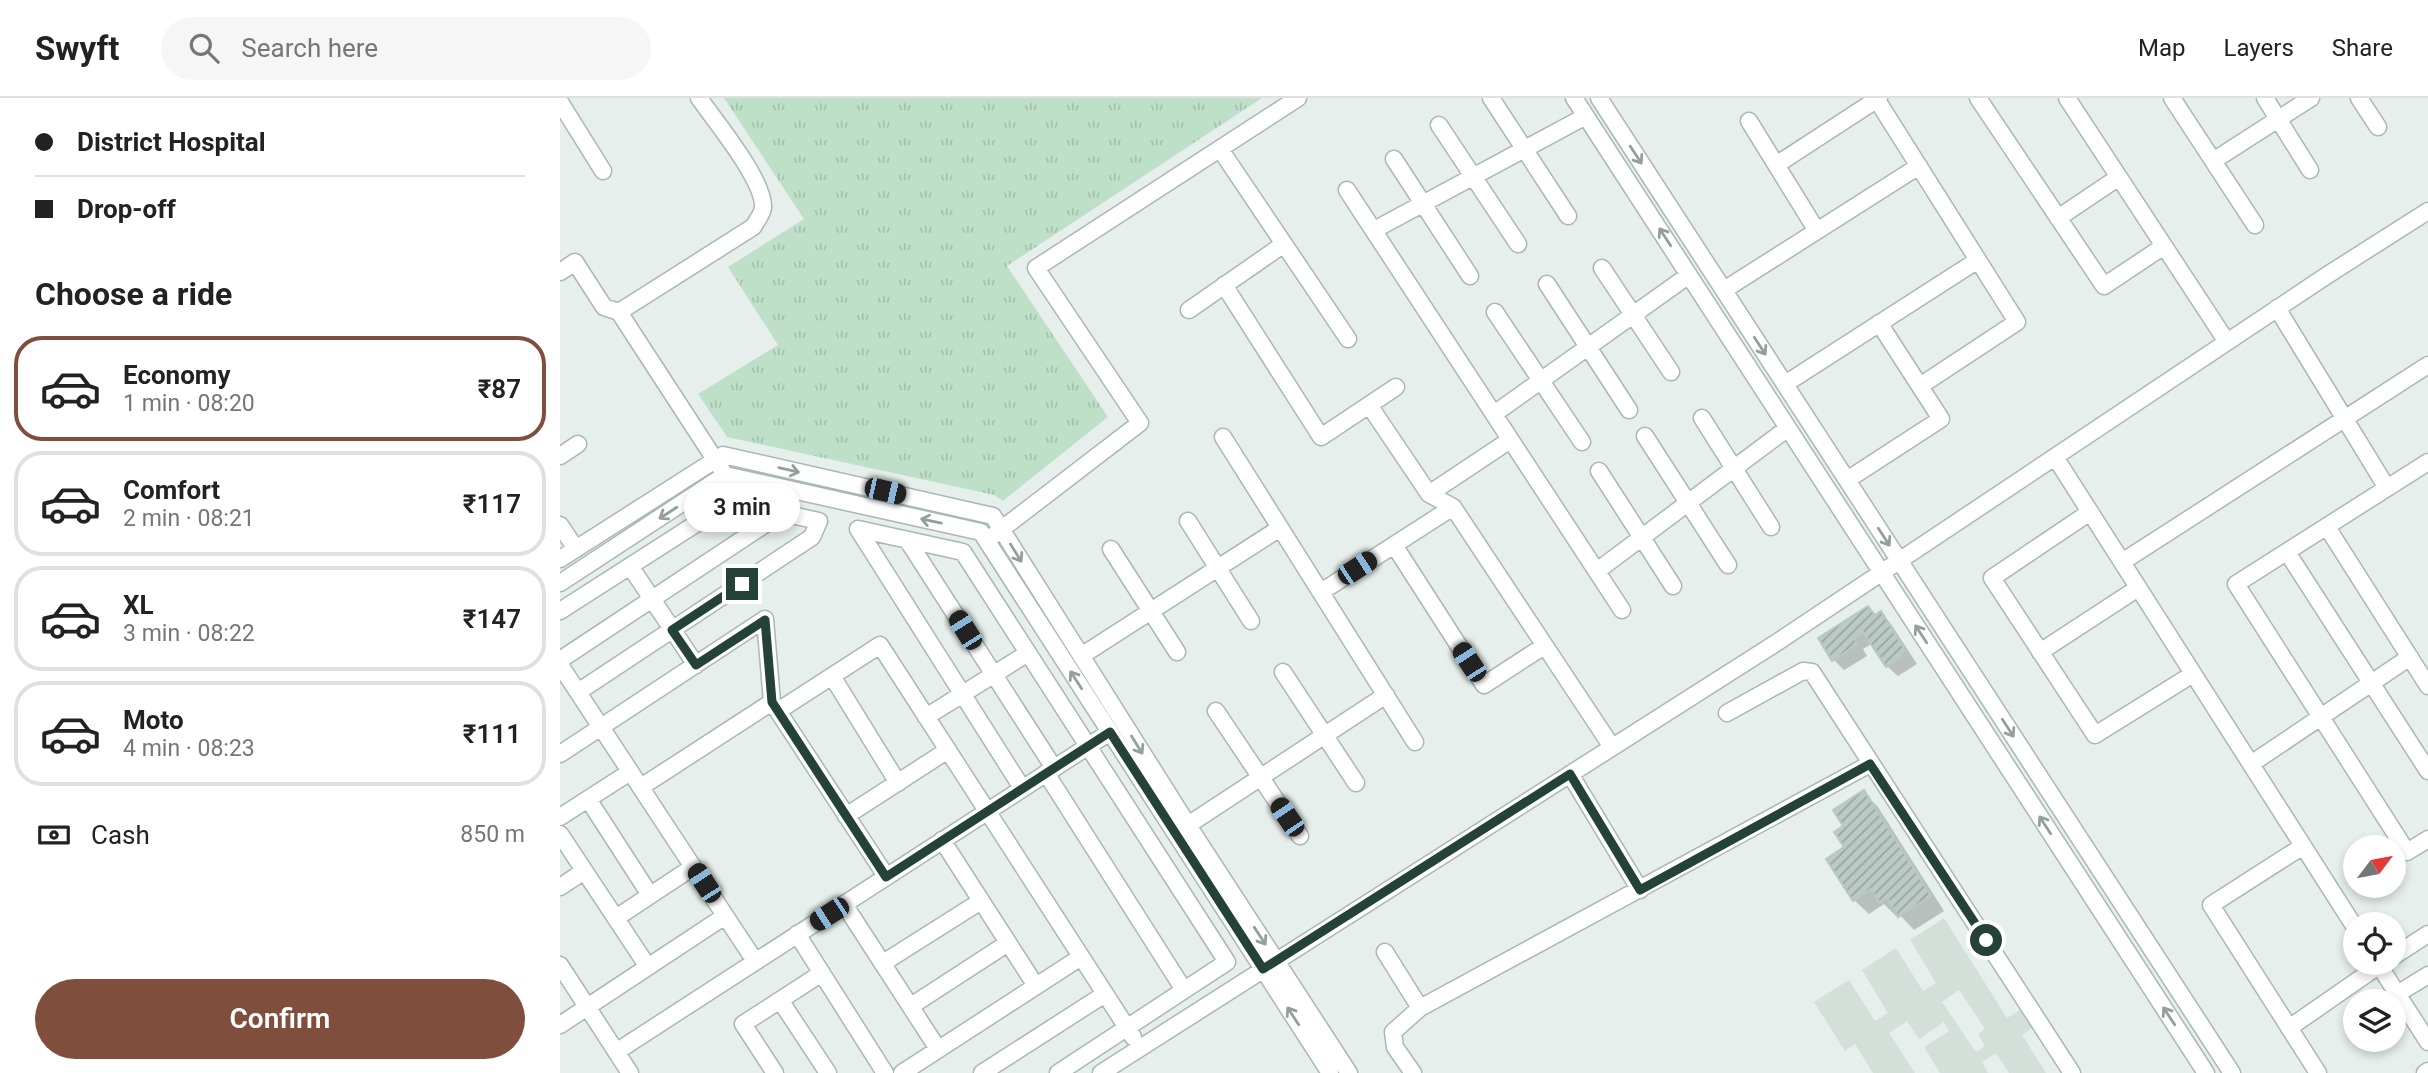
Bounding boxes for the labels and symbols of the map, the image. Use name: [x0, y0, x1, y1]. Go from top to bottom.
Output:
one-way arrow: [1630, 145, 1644, 165]
one-way arrow: [1657, 228, 1671, 248]
one-way arrow: [1753, 336, 1767, 355]
one-way arrow: [777, 463, 800, 477]
car: [863, 476, 908, 506]
callout: 3 min: [684, 482, 800, 532]
one-way arrow: [658, 506, 678, 520]
one-way arrow: [920, 514, 943, 527]
one-way arrow: [1876, 527, 1891, 546]
one-way arrow: [1009, 542, 1023, 562]
car: [1334, 548, 1381, 588]
route end: [726, 568, 758, 600]
car: [945, 607, 986, 653]
one-way arrow: [1914, 625, 1929, 644]
car: [1449, 639, 1490, 685]
one-way arrow: [1069, 671, 1083, 691]
one-way arrow: [2000, 718, 2015, 737]
one-way arrow: [1130, 735, 1145, 754]
car: [1267, 794, 1308, 840]
one-way arrow: [2038, 816, 2053, 835]
north arrow: [2343, 835, 2406, 898]
car: [684, 860, 725, 906]
car: [806, 894, 853, 934]
route start: [1970, 924, 2002, 956]
one-way arrow: [1253, 926, 1267, 946]
one-way arrow: [1285, 1006, 1299, 1026]
one-way arrow: [2162, 1006, 2176, 1026]

